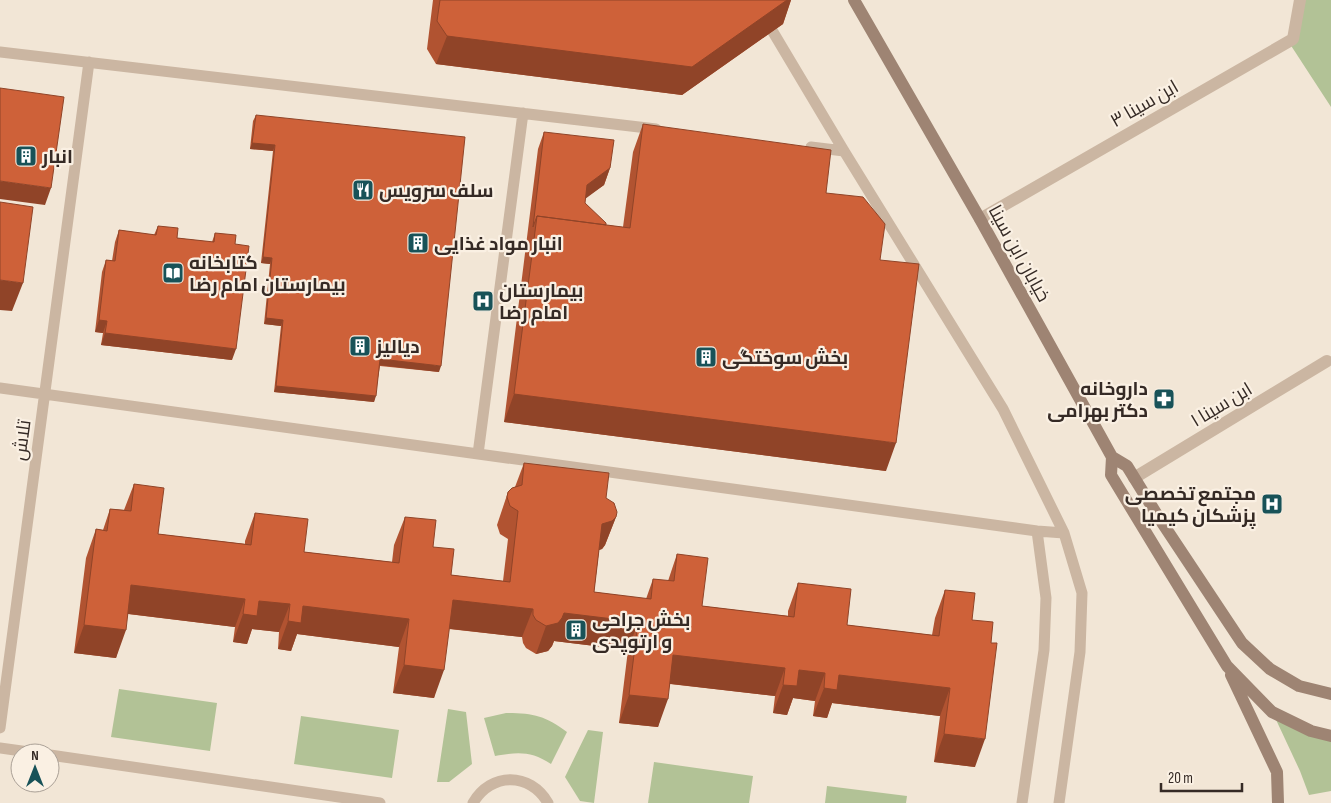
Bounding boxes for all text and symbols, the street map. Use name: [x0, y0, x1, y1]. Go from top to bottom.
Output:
street label: ابن سینا ۳: [1107, 76, 1183, 133]
building icon: انبار: [14, 144, 38, 168]
place label: انبار: [41, 146, 73, 169]
restaurant icon: سلف سرویس: [351, 178, 375, 202]
place label: سلف سرویس: [379, 180, 493, 203]
street label: خیابان ابن سینا: [983, 201, 1055, 306]
building icon: انبار مواد غذایی: [406, 231, 430, 255]
place label: انبار مواد غذایی: [434, 233, 563, 256]
place label: کتابخانه بیمارستان امام رضا: [189, 252, 346, 298]
library icon: کتابخانه بیمارستان امام رضا: [161, 261, 185, 285]
place label: بیمارستان امام رضا: [499, 280, 584, 326]
hospital icon: بیمارستان امام رضا: [471, 289, 495, 313]
building icon: دیالیز: [348, 334, 372, 358]
place label: دیالیز: [375, 336, 420, 359]
building icon: بخش سوختگی: [694, 345, 718, 369]
place label: بخش سوختگی: [722, 347, 848, 370]
place label: داروخانه دکتر بهرامی: [1047, 378, 1148, 423]
street label: ابن سینا ۱: [1187, 378, 1257, 433]
pharmacy icon: داروخانه دکتر بهرامی: [1152, 387, 1176, 411]
street label: تلاش: [8, 418, 37, 462]
place label: مجتمع تخصصی پزشکان کیمیا: [1125, 483, 1256, 529]
hospital icon: مجتمع تخصصی پزشکان کیمیا: [1260, 492, 1284, 516]
place label: بخش جراحی و ارتوپدی: [592, 609, 690, 655]
building icon: بخش جراحی و ارتوپدی: [564, 618, 588, 642]
north arrow: [10, 743, 60, 793]
text: N: [31, 747, 39, 764]
scale bar: [1161, 760, 1242, 792]
text: 20 m: [1168, 769, 1193, 788]

